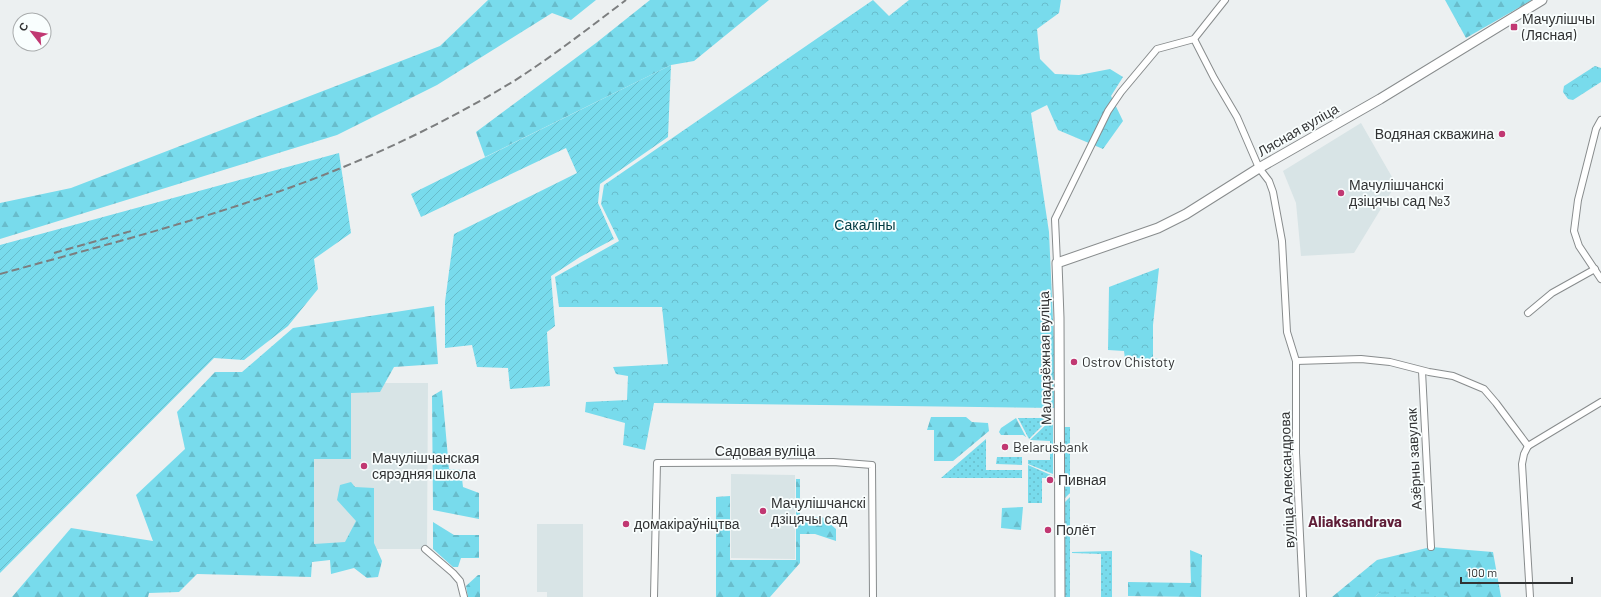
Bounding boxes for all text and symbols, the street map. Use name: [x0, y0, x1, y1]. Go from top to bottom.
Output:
place label: Мачулішчы (Лясная): [1521, 10, 1595, 43]
north arrow: [12, 12, 52, 52]
text: С: [15, 20, 31, 33]
marker: Мачулішчы (Лясная): [1509, 22, 1519, 32]
street label: Лясная вуліца: [1254, 99, 1341, 160]
place label: Водяная скважина: [1375, 125, 1494, 142]
marker: Водяная скважина: [1497, 129, 1507, 139]
place label: Мачулішчанскі дзіцячы сад №3: [1349, 176, 1450, 209]
marker: Мачулішчанскі дзіцячы сад №3: [1336, 188, 1346, 198]
park label: Сакаліны: [834, 216, 896, 233]
street label: Маладзёжная вуліца: [1035, 291, 1054, 425]
place label: Ostrov Chistoty: [1082, 353, 1175, 370]
marker: Ostrov Chistoty: [1069, 357, 1079, 367]
street label: Азёрны завулак: [1402, 407, 1425, 510]
street label: вуліца Александрова: [1276, 411, 1297, 549]
place label: Belarusbank: [1013, 438, 1088, 455]
street label: Садовая вуліца: [715, 442, 815, 459]
marker: Belarusbank: [1000, 442, 1010, 452]
place label: Мачулішчанская сярэдняя школа: [372, 449, 479, 482]
marker: Мачулішчанская сярэдняя школа: [359, 461, 369, 471]
place label: Пивная: [1058, 471, 1106, 488]
marker: Пивная: [1045, 475, 1055, 485]
place label: Мачулішчанскі дзіцячы сад: [771, 494, 866, 527]
marker: Мачулішчанскі дзіцячы сад: [758, 506, 768, 516]
district label: Aliaksandrava: [1308, 512, 1402, 530]
place label: домакіраўніцтва: [634, 515, 740, 532]
marker: домакіраўніцтва: [621, 519, 631, 529]
place label: Полёт: [1056, 521, 1096, 538]
marker: Полёт: [1043, 525, 1053, 535]
scale bar: [1461, 559, 1572, 585]
text: 100 m: [1467, 565, 1497, 579]

